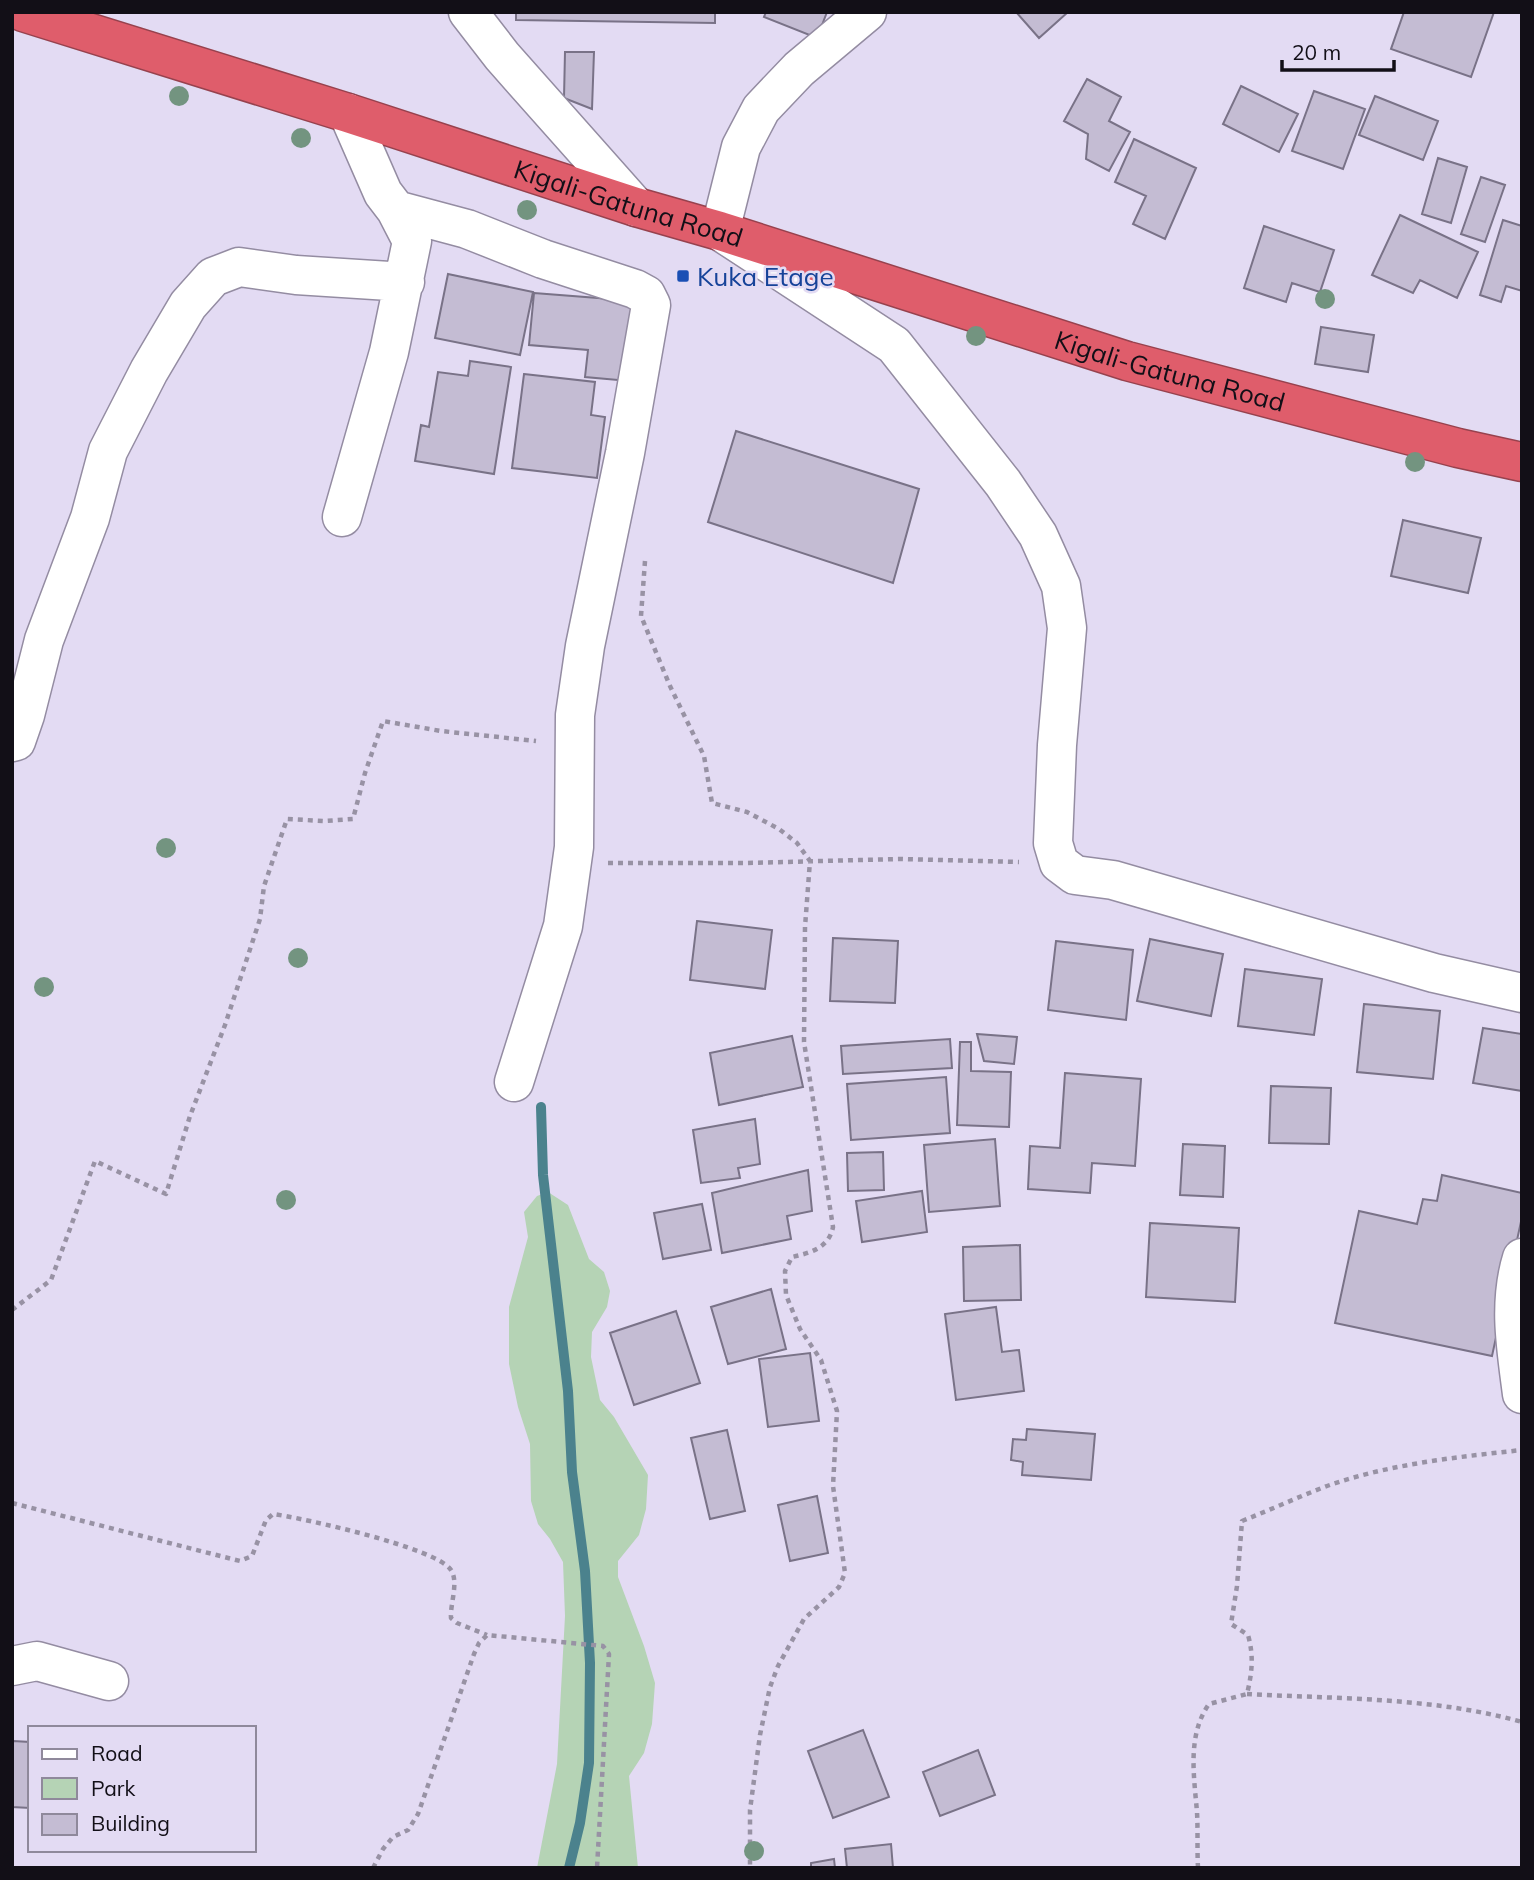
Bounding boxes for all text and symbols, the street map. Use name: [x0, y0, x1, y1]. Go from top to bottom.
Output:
scale bar: [1282, 28, 1394, 72]
text: 20 m: [1292, 39, 1341, 65]
street label: Kigali-Gatuna Road: [510, 152, 747, 254]
place label: Kuka Etage: [697, 260, 834, 293]
marker: Kuka Etage: [675, 268, 691, 284]
street label: Kigali-Gatuna Road: [1051, 323, 1289, 418]
legend: [28, 1726, 256, 1852]
text: Road: [91, 1740, 142, 1766]
text: Park: [91, 1775, 135, 1801]
text: Building: [91, 1810, 170, 1836]

